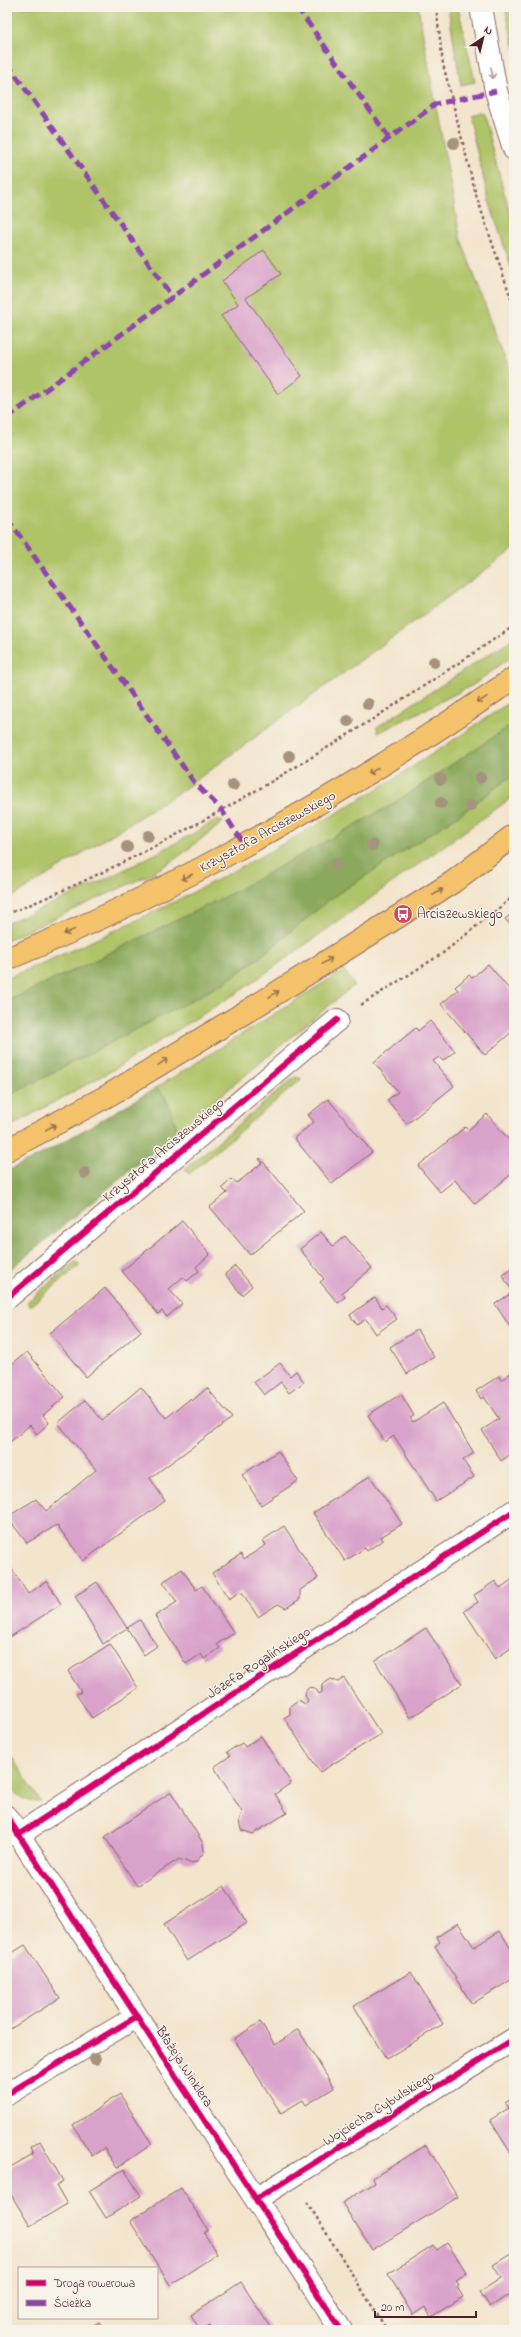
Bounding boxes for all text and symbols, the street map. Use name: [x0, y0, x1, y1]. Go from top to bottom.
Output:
north arrow: [463, 18, 503, 58]
text: N: [481, 22, 496, 39]
one-way arrow: [489, 66, 497, 79]
one-way arrow: [477, 696, 488, 704]
one-way arrow: [368, 767, 379, 775]
street label: Krzysztofa Arciszewskiego: [196, 786, 341, 879]
one-way arrow: [181, 874, 193, 881]
one-way arrow: [432, 887, 443, 896]
bus stop icon: Arciszewskiego: [392, 903, 414, 925]
place label: Arciszewskiego: [417, 904, 503, 926]
one-way arrow: [64, 929, 76, 936]
one-way arrow: [321, 956, 333, 964]
one-way arrow: [268, 990, 279, 998]
one-way arrow: [157, 1057, 169, 1065]
street label: Krzysztofa Arciszewskiego: [99, 1093, 230, 1208]
one-way arrow: [45, 1123, 57, 1130]
street label: Józefa Rogalińskiego: [203, 1621, 316, 1705]
street label: Błażeja Winklera: [149, 2021, 218, 2112]
street label: Wojciecha Cybulskiego: [319, 2066, 440, 2153]
legend: [18, 2267, 158, 2319]
text: Droga rowerowa: [53, 2275, 135, 2294]
scale bar: [375, 2293, 476, 2319]
text: Ścieżka: [54, 2295, 91, 2313]
text: 20 m: [381, 2299, 404, 2317]

